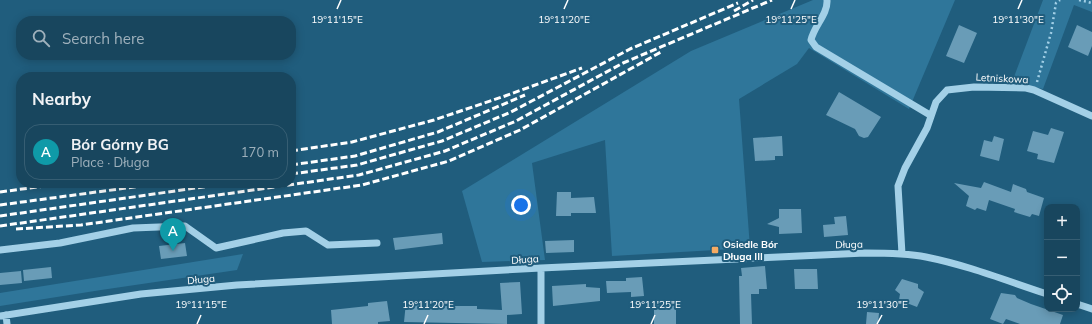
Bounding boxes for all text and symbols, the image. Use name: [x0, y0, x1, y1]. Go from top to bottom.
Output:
text: 19°11'15"E: [311, 13, 363, 26]
text: 19°11'20"E: [538, 13, 590, 26]
text: 19°11'25"E: [765, 13, 817, 26]
text: 19°11'30"E: [992, 13, 1044, 26]
search box: [16, 16, 296, 60]
icon: search: [30, 27, 52, 49]
text: Search here: [62, 29, 144, 48]
street label: Letniskowa: [975, 71, 1029, 86]
text: Nearby: [32, 88, 91, 109]
text: Bór Górny BG: [71, 135, 169, 154]
text: A: [41, 144, 51, 160]
text: 170 m: [241, 144, 279, 160]
text: Place · Długa: [71, 154, 149, 170]
your location: [511, 195, 531, 215]
map controls: [1044, 204, 1080, 312]
button: +: [1044, 204, 1080, 240]
pin: A: [160, 218, 186, 251]
place label: Osiedle Bór Długa III: [723, 238, 778, 263]
street label: Długa: [835, 238, 863, 251]
button: −: [1044, 240, 1080, 276]
marker: Osiedle Bór Długa III: [710, 245, 720, 255]
street label: Długa: [511, 252, 539, 267]
street label: Długa: [187, 272, 215, 287]
button: locate: [1044, 276, 1080, 312]
text: 19°11'15"E: [175, 298, 227, 311]
text: 19°11'20"E: [402, 298, 454, 311]
text: 19°11'25"E: [629, 298, 681, 311]
text: 19°11'30"E: [856, 298, 908, 311]

